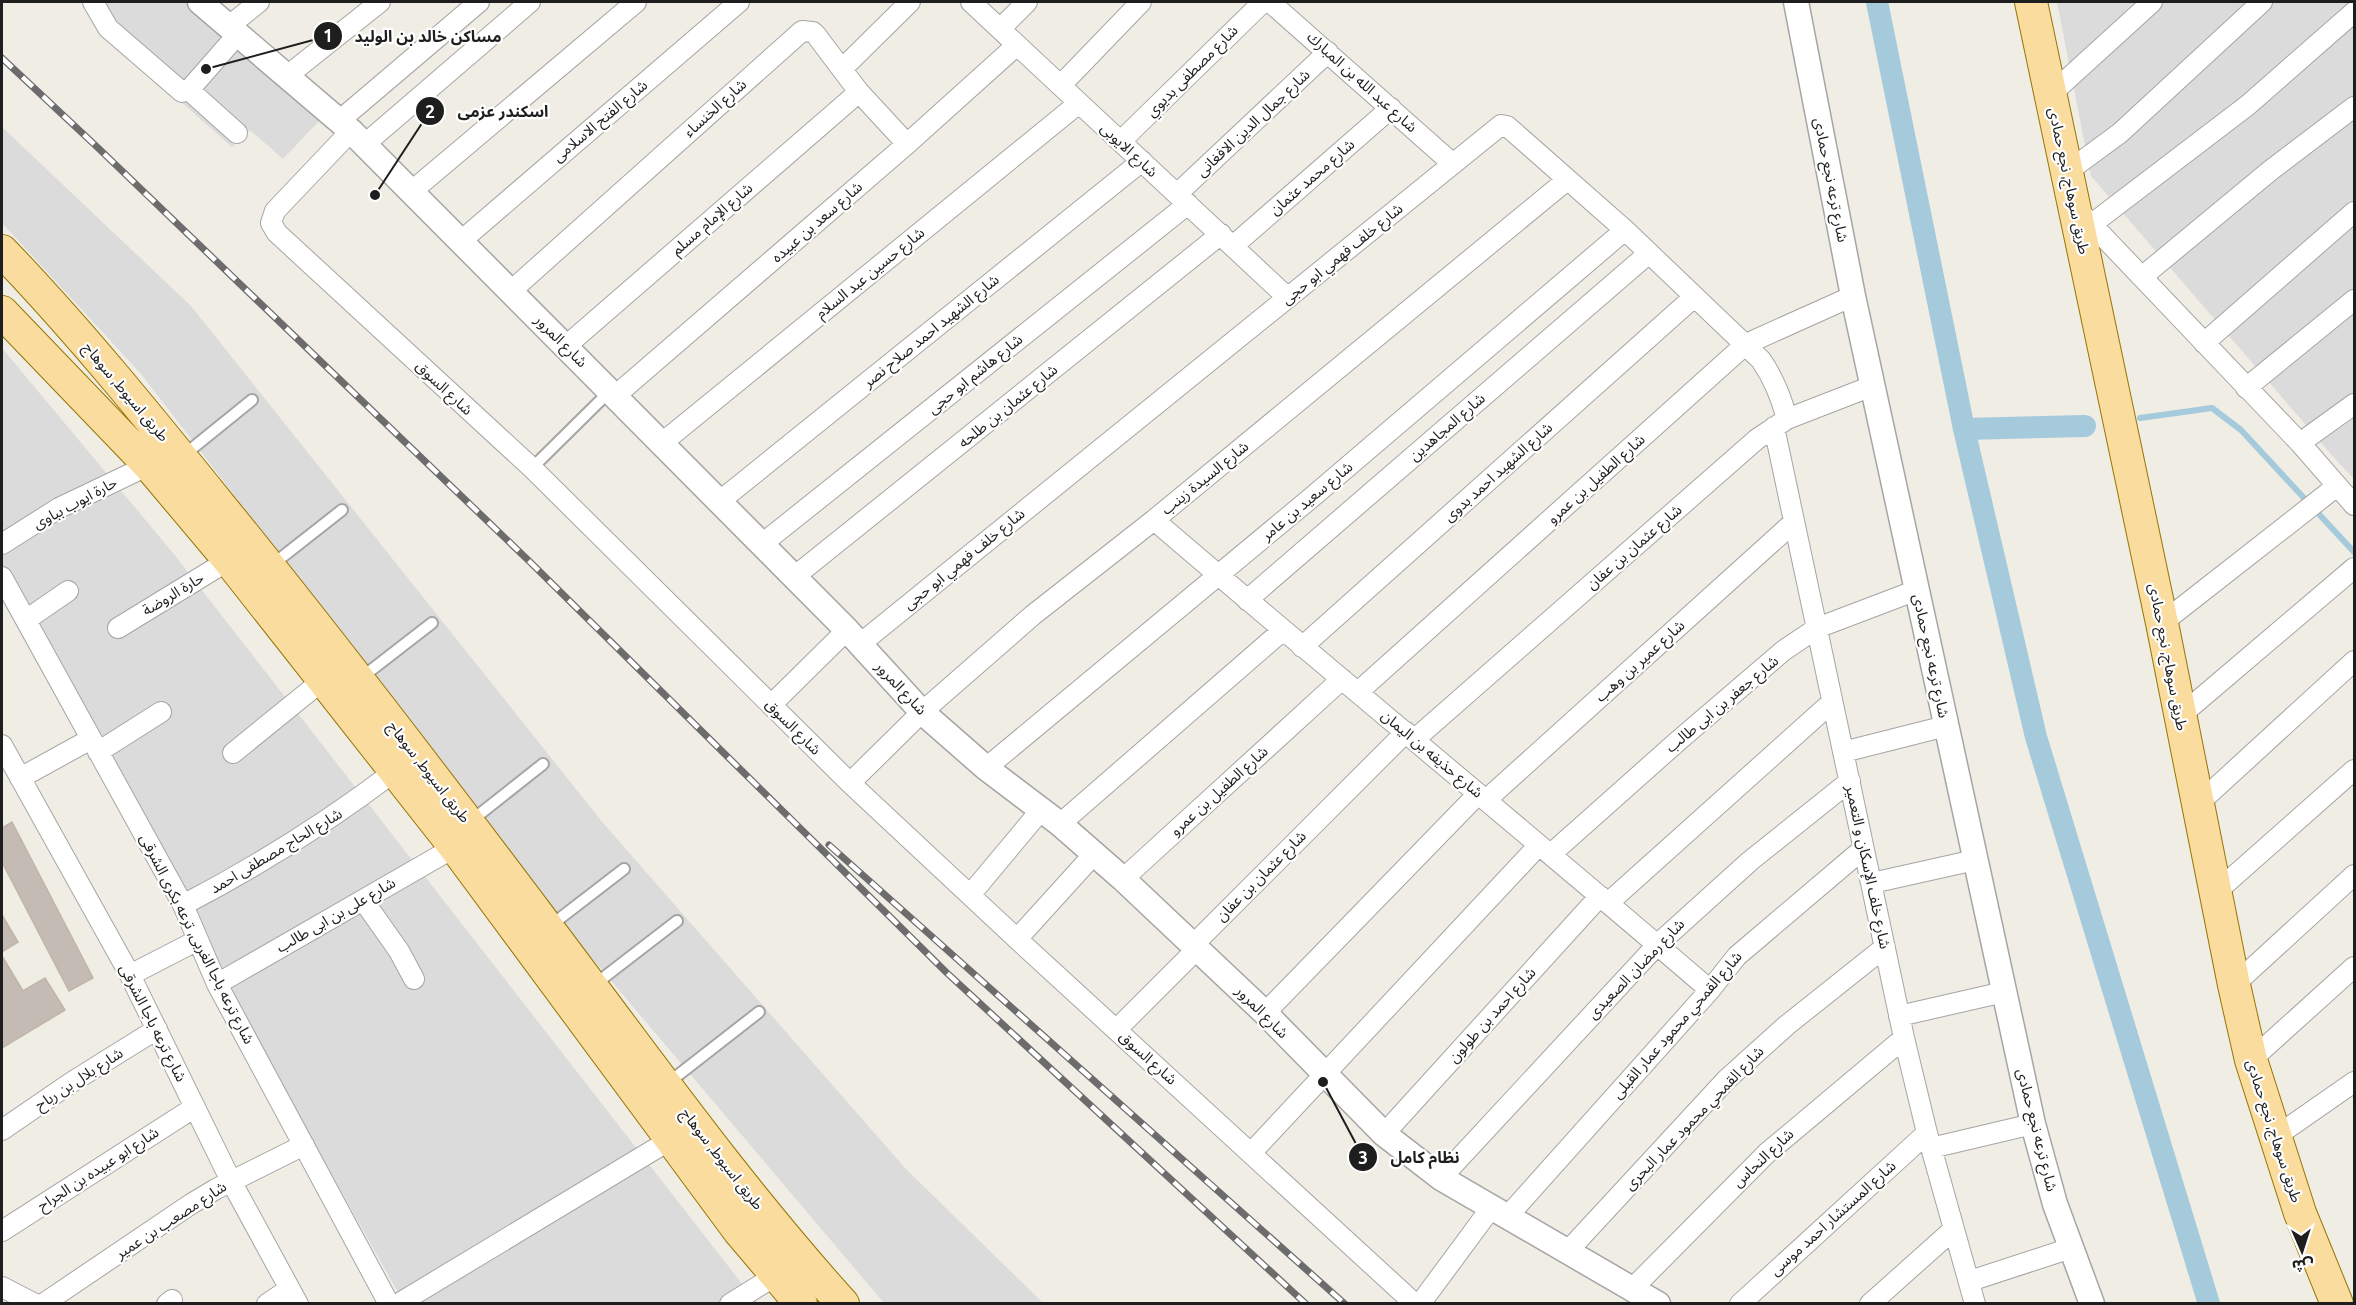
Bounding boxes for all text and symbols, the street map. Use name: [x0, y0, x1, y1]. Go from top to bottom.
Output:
callout: مساكن خالد بن الوليد: [313, 19, 514, 53]
street label: شارع مصطفى بديوي: [1142, 21, 1244, 123]
text: 1: [323, 25, 333, 45]
text: مساكن خالد بن الوليد: [354, 27, 502, 46]
street label: شارع عبد الله بن المبارك: [1301, 28, 1421, 139]
street label: شارع جمال الدين الافغانى: [1192, 65, 1316, 183]
street label: شارع الخنساء: [680, 75, 752, 143]
street label: شارع الفتح الاسلامى: [549, 76, 653, 168]
callout: اسكندر عزمى: [415, 94, 560, 128]
text: 2: [425, 101, 435, 121]
text: اسكندر عزمى: [458, 102, 548, 121]
street label: طريق سوهاج, نجع حمادى: [2042, 106, 2093, 257]
street label: شارع ترعه نجع حمادى: [1807, 116, 1852, 245]
street label: شارع الايوبى: [1095, 119, 1161, 183]
street label: شارع محمد عثمان: [1266, 135, 1360, 221]
street label: شارع سعد بن عبيده: [768, 178, 868, 269]
street label: شارع الإمام مسلم: [668, 179, 758, 261]
street label: شارع خلف فهمي ابو حجى: [1278, 199, 1408, 311]
street label: شارع حسين عبد السلام: [812, 223, 930, 325]
street label: شارع الشهيد احمد صلاح نصر: [859, 270, 1005, 394]
street label: شارع المرور: [528, 310, 591, 373]
street label: شارع هاشم ابو حجى: [924, 330, 1028, 420]
street label: طريق اسيوط, سوهاج: [77, 339, 173, 447]
street label: شارع السوق: [410, 357, 476, 421]
street label: شارع عثمان بن طلحه: [955, 360, 1063, 454]
street label: شارع المجاهدين: [1405, 389, 1491, 467]
street label: شارع الشهيد احمد بدوى: [1440, 418, 1558, 528]
street label: شارع الطفيل بن عمرو: [1543, 430, 1651, 530]
street label: شارع السيدة زينب: [1158, 437, 1254, 521]
street label: شارع سعيد بن عامر: [1257, 458, 1358, 547]
street label: حارة ايوب بباوى: [30, 473, 120, 533]
street label: شارع عثمان بن عفان: [1583, 500, 1688, 596]
street label: شارع خلف فهمي ابو حجى: [900, 504, 1030, 616]
street label: حارة الروضة: [139, 569, 207, 619]
street label: طريق سوهاج, نجع حمادى: [2142, 582, 2191, 733]
street label: شارع ترعه نجع حمادى: [1906, 592, 1953, 721]
street label: شارع عمير بن وهب: [1592, 616, 1691, 708]
street label: شارع جعفر بن ابى طالب: [1662, 651, 1784, 759]
street label: شارع المرور: [869, 657, 931, 721]
street label: شارع السوق: [759, 695, 825, 761]
street label: شارع حذيفه بن اليمان: [1376, 706, 1487, 804]
street label: طريق اسيوط, سوهاج: [381, 718, 474, 828]
street label: شارع الطفيل بن عمرو: [1166, 742, 1274, 842]
street label: شارع خلف الإسكان و التعمير: [1839, 783, 1894, 951]
street label: شارع الحاج مصطفى احمد: [207, 804, 347, 900]
street label: شارع عثمان بن عفان: [1212, 827, 1312, 927]
street label: شارع ترعه باجا الغربى, ترعه بكرى الشرقى: [133, 831, 258, 1049]
street label: شارع على بن ابى طالب: [273, 873, 400, 959]
street label: شارع رمضان الصعيدى: [1584, 915, 1691, 1025]
street label: شارع القمحي محمود عمار القبلى: [1608, 948, 1748, 1104]
street label: شارع ترعه باجا الشرقى: [113, 961, 191, 1086]
street label: شارع احمد بن طولون: [1444, 963, 1542, 1068]
street label: شارع المرور: [1229, 981, 1292, 1044]
street label: شارع السوق: [1113, 1027, 1181, 1091]
street label: شارع القمحي محمود عمار البحرى: [1620, 1042, 1770, 1196]
street label: شارع بلال بن رباح: [32, 1044, 128, 1117]
street label: طريق سوهاج, نجع حمادى: [2239, 1057, 2306, 1206]
street label: شارع ترعه نجع حمادى: [2010, 1066, 2061, 1194]
street label: طريق اسيوط, سوهاج: [674, 1105, 767, 1215]
street label: شارع ابو عبيده بن الجراح: [34, 1123, 164, 1217]
street label: شارع النحاس: [1729, 1125, 1800, 1193]
callout: نظام كامل: [1348, 1140, 1472, 1174]
text: 3: [1358, 1147, 1368, 1167]
text: نظام كامل: [1390, 1148, 1460, 1169]
street label: شارع المستشار احمد موسى: [1766, 1156, 1902, 1282]
street label: شارع مصعب بن عمير: [111, 1177, 232, 1266]
north arrow: [2272, 1221, 2332, 1281]
text: ش: [2291, 1255, 2314, 1276]

